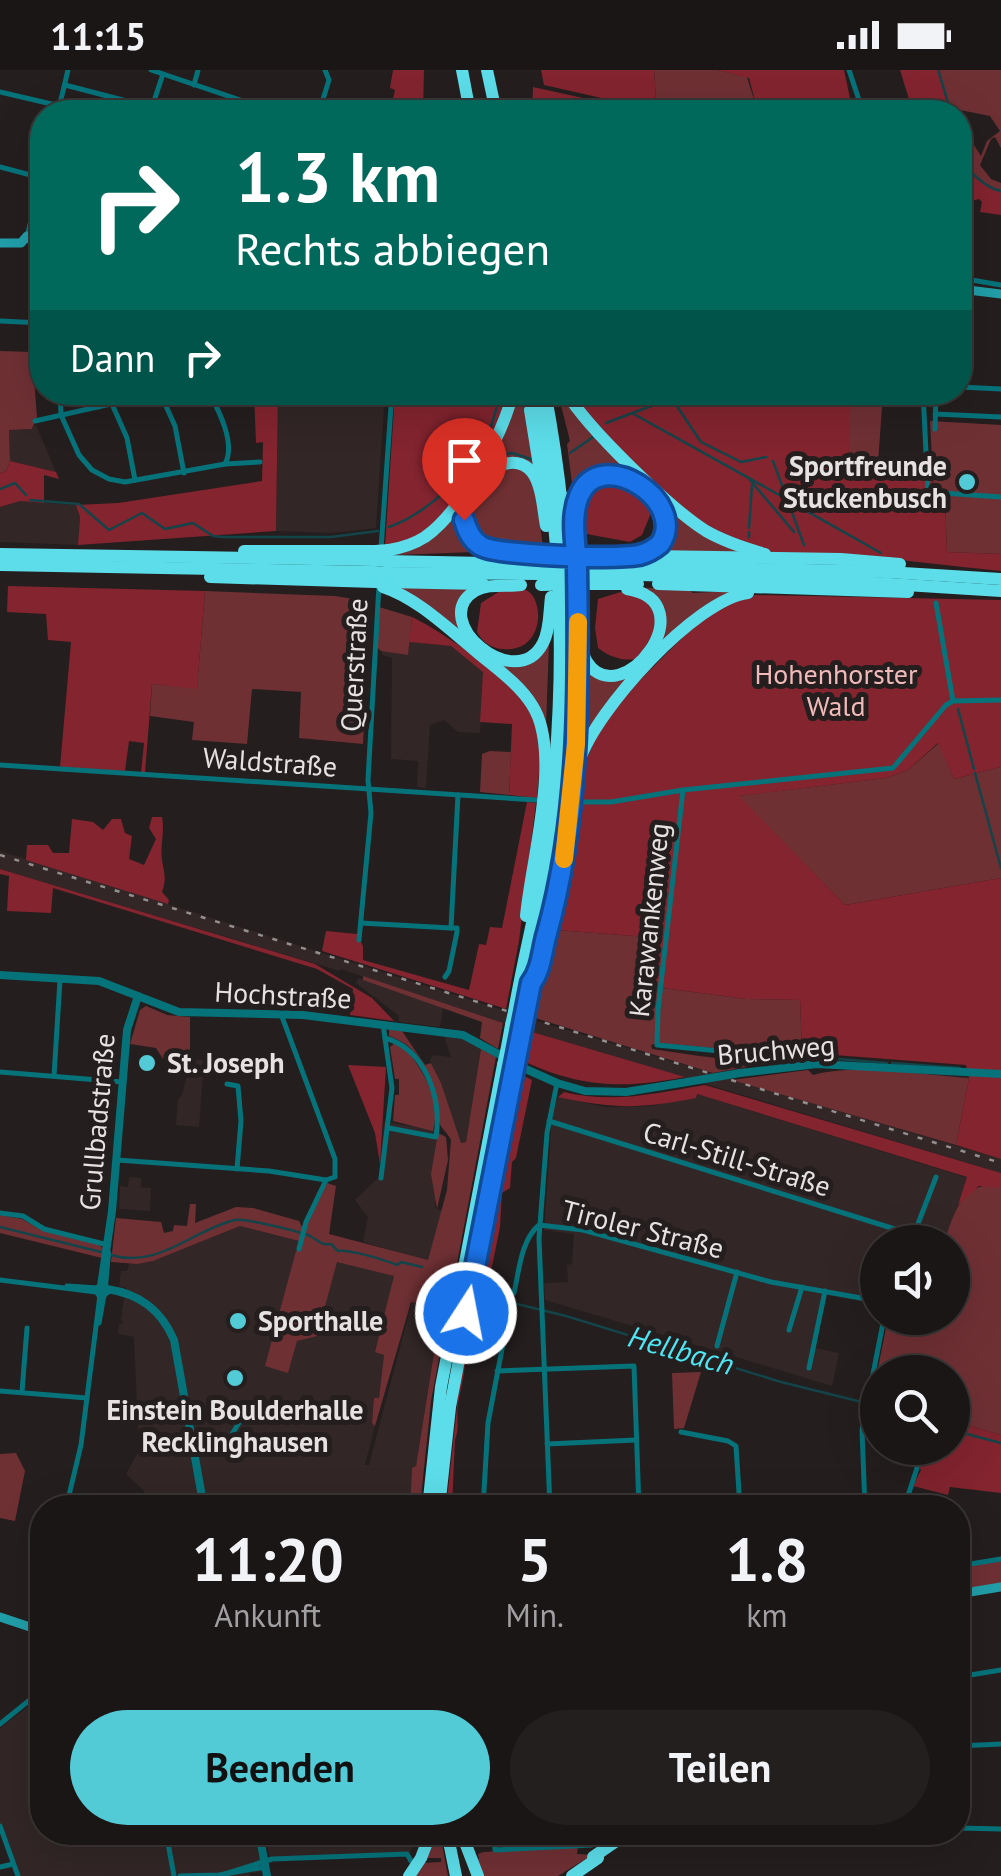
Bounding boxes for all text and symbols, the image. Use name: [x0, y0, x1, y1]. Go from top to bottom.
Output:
text: 11:15: [50, 11, 146, 60]
text: 1.3 km: [235, 131, 440, 221]
icon: right: [70, 140, 200, 270]
text: Rechts abbiegen: [235, 219, 550, 277]
icon: right: [175, 330, 230, 385]
text: Dann: [70, 333, 155, 382]
pin: [422, 418, 507, 521]
icon: arrive: [437, 433, 492, 488]
place label: Sportfreunde Stuckenbusch: [783, 447, 947, 516]
marker: Sportfreunde Stuckenbusch: [956, 471, 978, 493]
street label: Querstraße: [332, 597, 375, 733]
park label: Hohenhorster Wald: [754, 655, 918, 724]
street label: Waldstraße: [202, 738, 338, 785]
street label: Karawankenweg: [620, 821, 677, 1019]
street label: Hochstraße: [214, 972, 353, 1017]
street label: Bruchweg: [715, 1026, 836, 1073]
street label: Grullbadstraße: [70, 1032, 123, 1212]
place label: St. Joseph: [167, 1044, 284, 1081]
marker: St. Joseph: [136, 1052, 158, 1074]
street label: Carl-Still-Straße: [639, 1112, 835, 1205]
street label: Tiroler Straße: [558, 1191, 728, 1266]
map controls: [860, 1225, 970, 1465]
button: sound: [860, 1225, 970, 1335]
position arrow: [414, 1261, 518, 1365]
place label: Sporthalle: [258, 1302, 383, 1339]
marker: Sporthalle: [227, 1310, 249, 1332]
water label: Hellbach: [624, 1316, 739, 1383]
button: search: [860, 1355, 970, 1465]
marker: Einstein Boulderhalle Recklinghausen: [224, 1367, 246, 1389]
place label: Einstein Boulderhalle Recklinghausen: [107, 1391, 363, 1460]
text: 11:20: [192, 1520, 344, 1598]
text: 5: [518, 1520, 552, 1598]
text: 1.8: [726, 1520, 808, 1598]
text: Ankunft: [214, 1594, 321, 1636]
text: Min.: [506, 1594, 564, 1636]
text: km: [746, 1594, 788, 1636]
button: Beenden: [70, 1710, 490, 1825]
button: Teilen: [510, 1710, 930, 1825]

